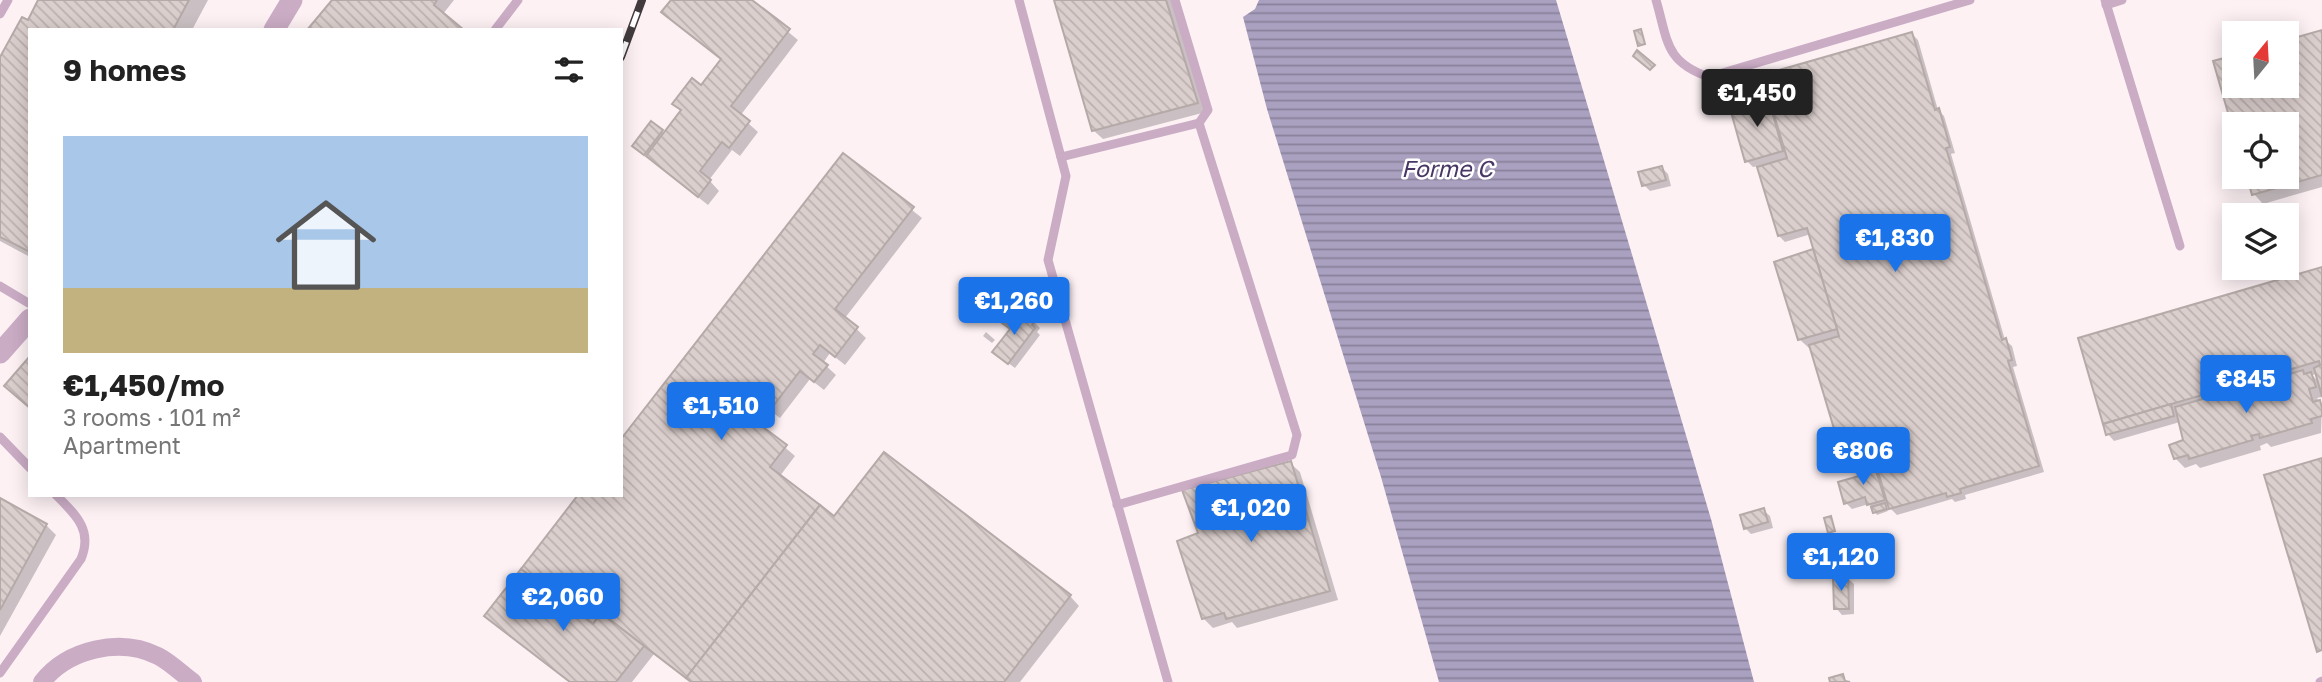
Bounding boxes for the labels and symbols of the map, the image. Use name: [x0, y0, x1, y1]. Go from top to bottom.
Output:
north arrow: [2222, 21, 2300, 98]
pin: €1,450: [1700, 69, 1814, 129]
water label: Forme C: [1401, 154, 1495, 182]
pin: €1,830: [1838, 215, 1952, 274]
pin: €1,260: [957, 278, 1071, 337]
pin: €845: [2205, 356, 2287, 415]
pin: €1,510: [664, 382, 778, 442]
pin: €806: [1822, 428, 1904, 487]
pin: €1,020: [1194, 484, 1308, 544]
pin: €1,120: [1784, 534, 1898, 593]
pin: €2,060: [506, 574, 620, 633]

